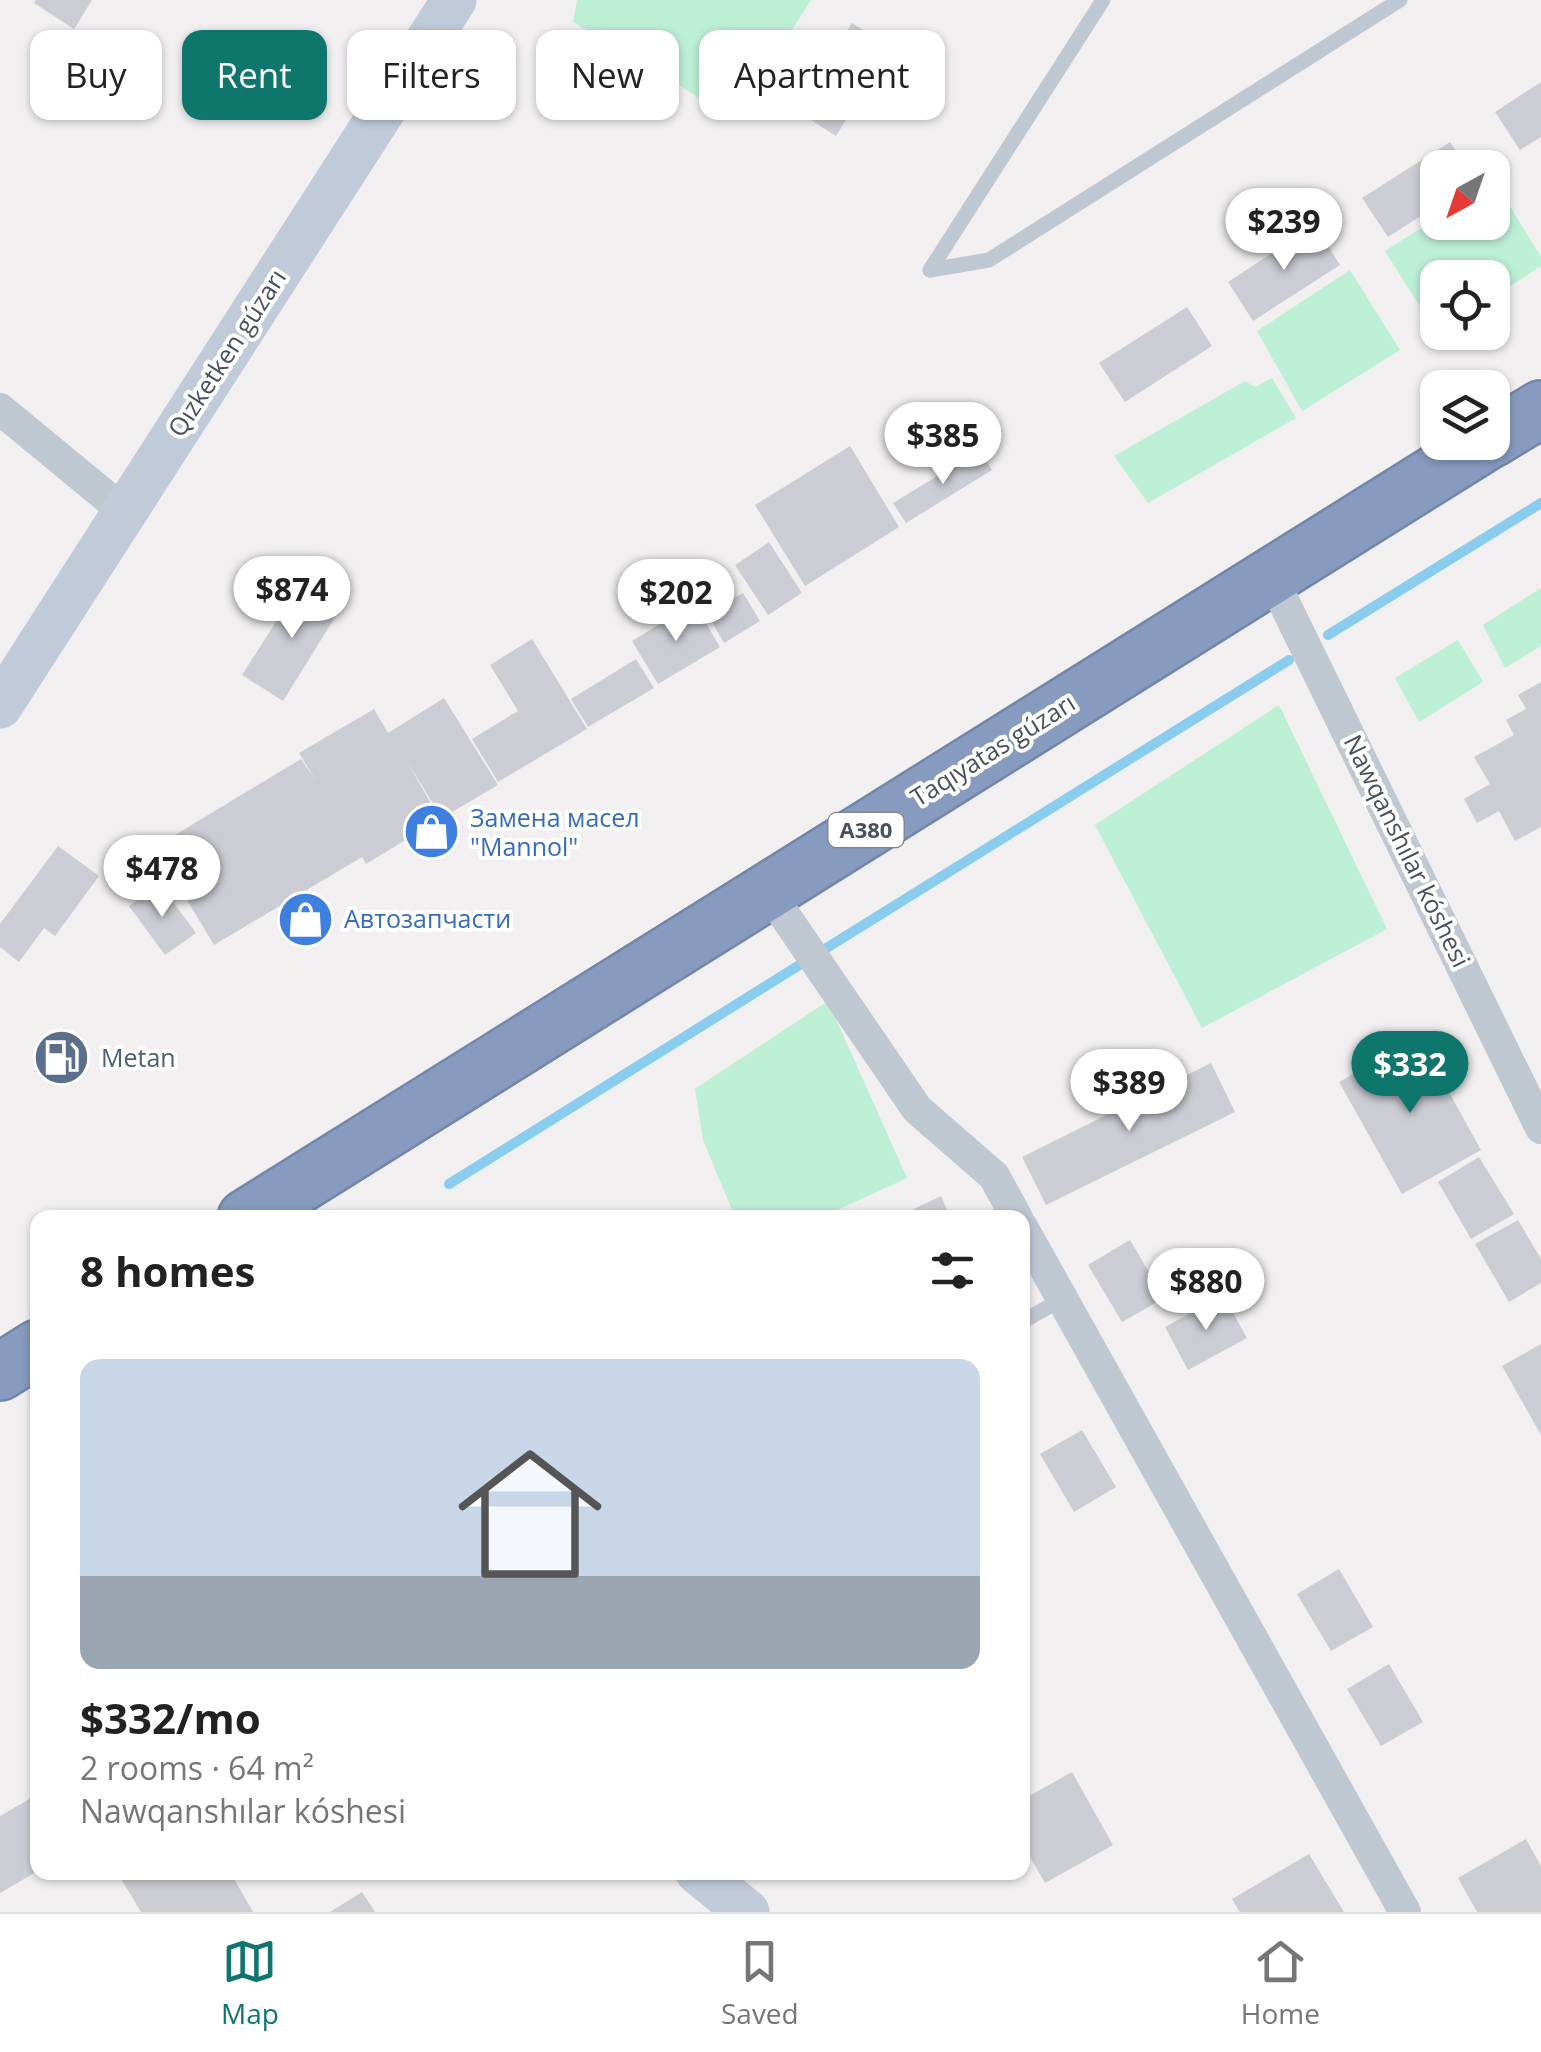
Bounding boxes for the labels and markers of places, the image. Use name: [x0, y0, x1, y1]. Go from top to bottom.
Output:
pin: $239: [1225, 188, 1343, 273]
pin: $385: [884, 402, 1002, 487]
pin: $874: [233, 556, 351, 641]
pin: $202: [617, 559, 735, 644]
place label: Замена масел "Mannol": [470, 800, 640, 863]
shop icon: Замена масел "Mannol": [401, 802, 461, 862]
pin: $478: [103, 835, 221, 920]
shop icon: Автозапчасти: [275, 889, 335, 949]
place label: Автозапчасти: [344, 901, 511, 935]
fuel station icon: Metan: [32, 1028, 92, 1088]
pin: $332: [1351, 1031, 1469, 1116]
place label: Metan: [101, 1040, 176, 1074]
pin: $389: [1070, 1049, 1188, 1134]
pin: $880: [1147, 1248, 1265, 1333]

